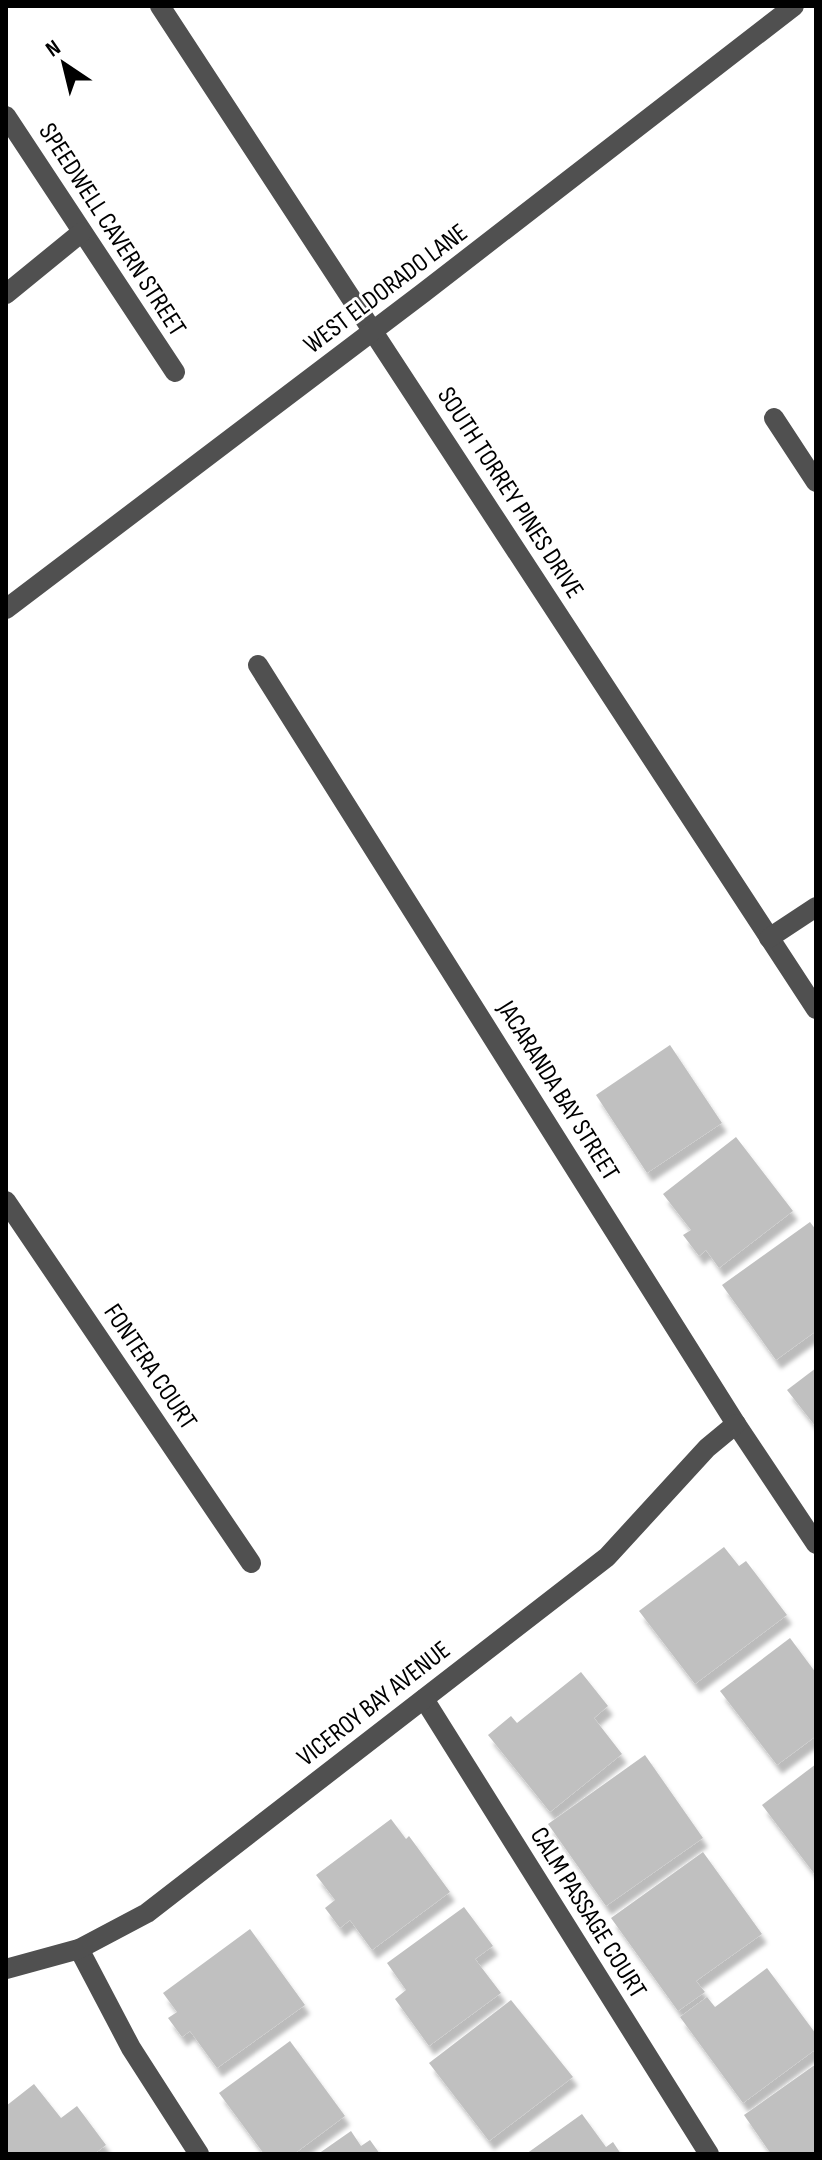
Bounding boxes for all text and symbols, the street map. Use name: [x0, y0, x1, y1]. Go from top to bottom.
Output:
north arrow: [24, 24, 104, 104]
text: N: [41, 34, 66, 63]
street label: SPEEDWELL CAVERN STREET: [32, 118, 192, 342]
street label: WEST ELDORADO LANE: [298, 217, 474, 361]
street label: SOUTH TORREY PINES DRIVE: [430, 382, 590, 604]
street label: JACARANDA BAY STREET: [490, 995, 626, 1187]
street label: FONTERA COURT: [97, 1298, 203, 1436]
street label: VICEROY BAY AVENUE: [291, 1635, 457, 1773]
street label: CALM PASSAGE COURT: [523, 1822, 653, 2004]

